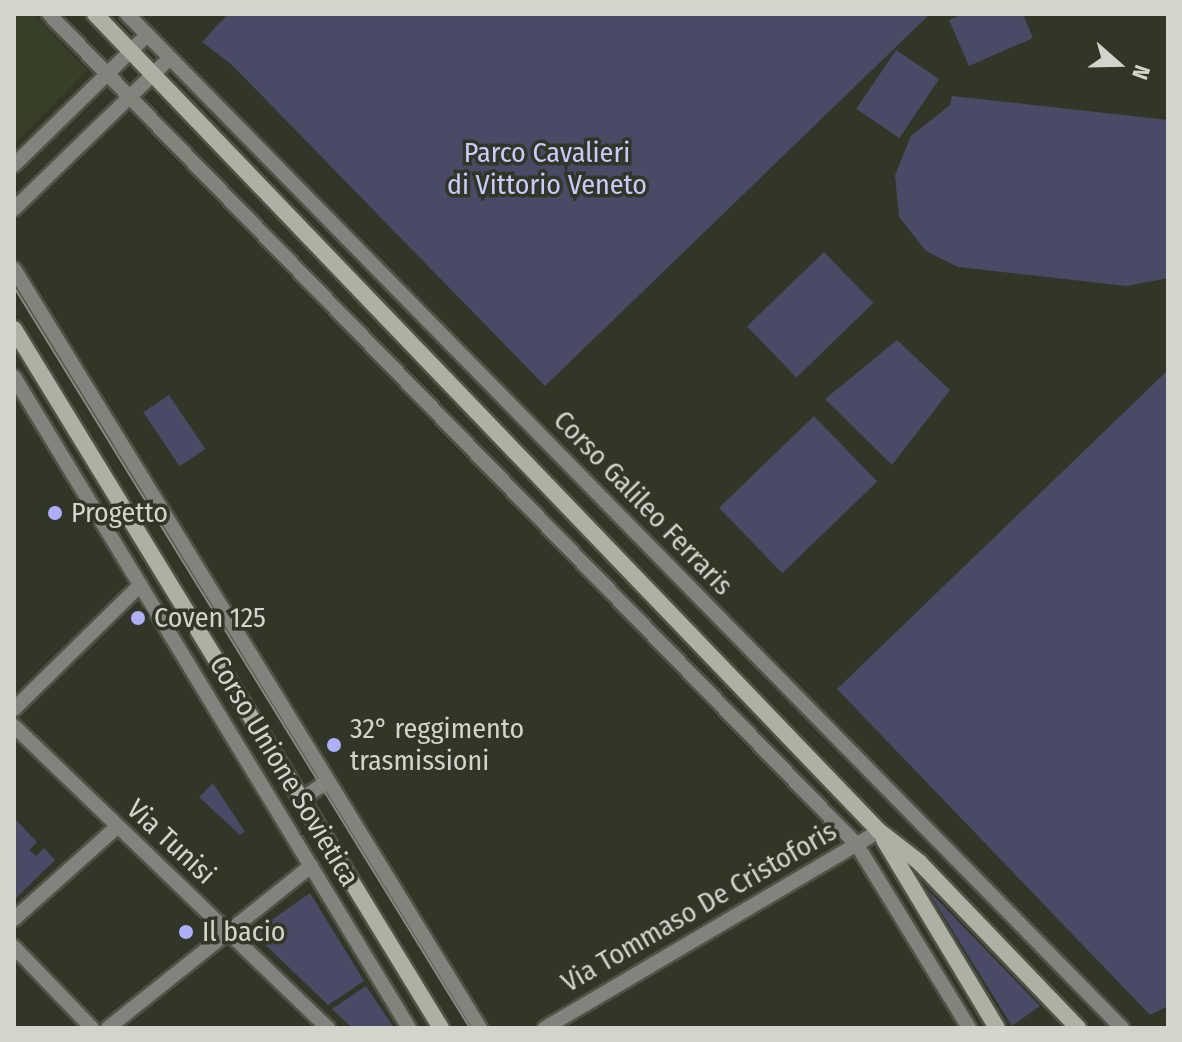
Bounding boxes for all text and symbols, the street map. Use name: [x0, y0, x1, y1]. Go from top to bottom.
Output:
north arrow: [1078, 24, 1158, 104]
text: N: [1126, 62, 1156, 83]
park label: Parco Cavalieri di Vittorio Veneto: [447, 136, 647, 202]
street label: Corso Galileo Ferraris: [546, 404, 740, 602]
place label: Progetto: [71, 496, 168, 530]
marker: Progetto: [46, 504, 64, 522]
place label: Coven 125: [154, 601, 266, 635]
marker: Coven 125: [129, 609, 147, 627]
street label: Corso Unione Sovietica: [202, 650, 366, 892]
place label: 32° reggimento trasmissioni: [350, 712, 524, 778]
marker: 32° reggimento trasmissioni: [325, 736, 343, 754]
street label: Via Tunisi: [120, 793, 222, 891]
street label: Via Tommaso De Cristoforis: [555, 814, 843, 1000]
place label: Il bacio: [202, 915, 285, 949]
marker: Il bacio: [177, 923, 195, 941]

